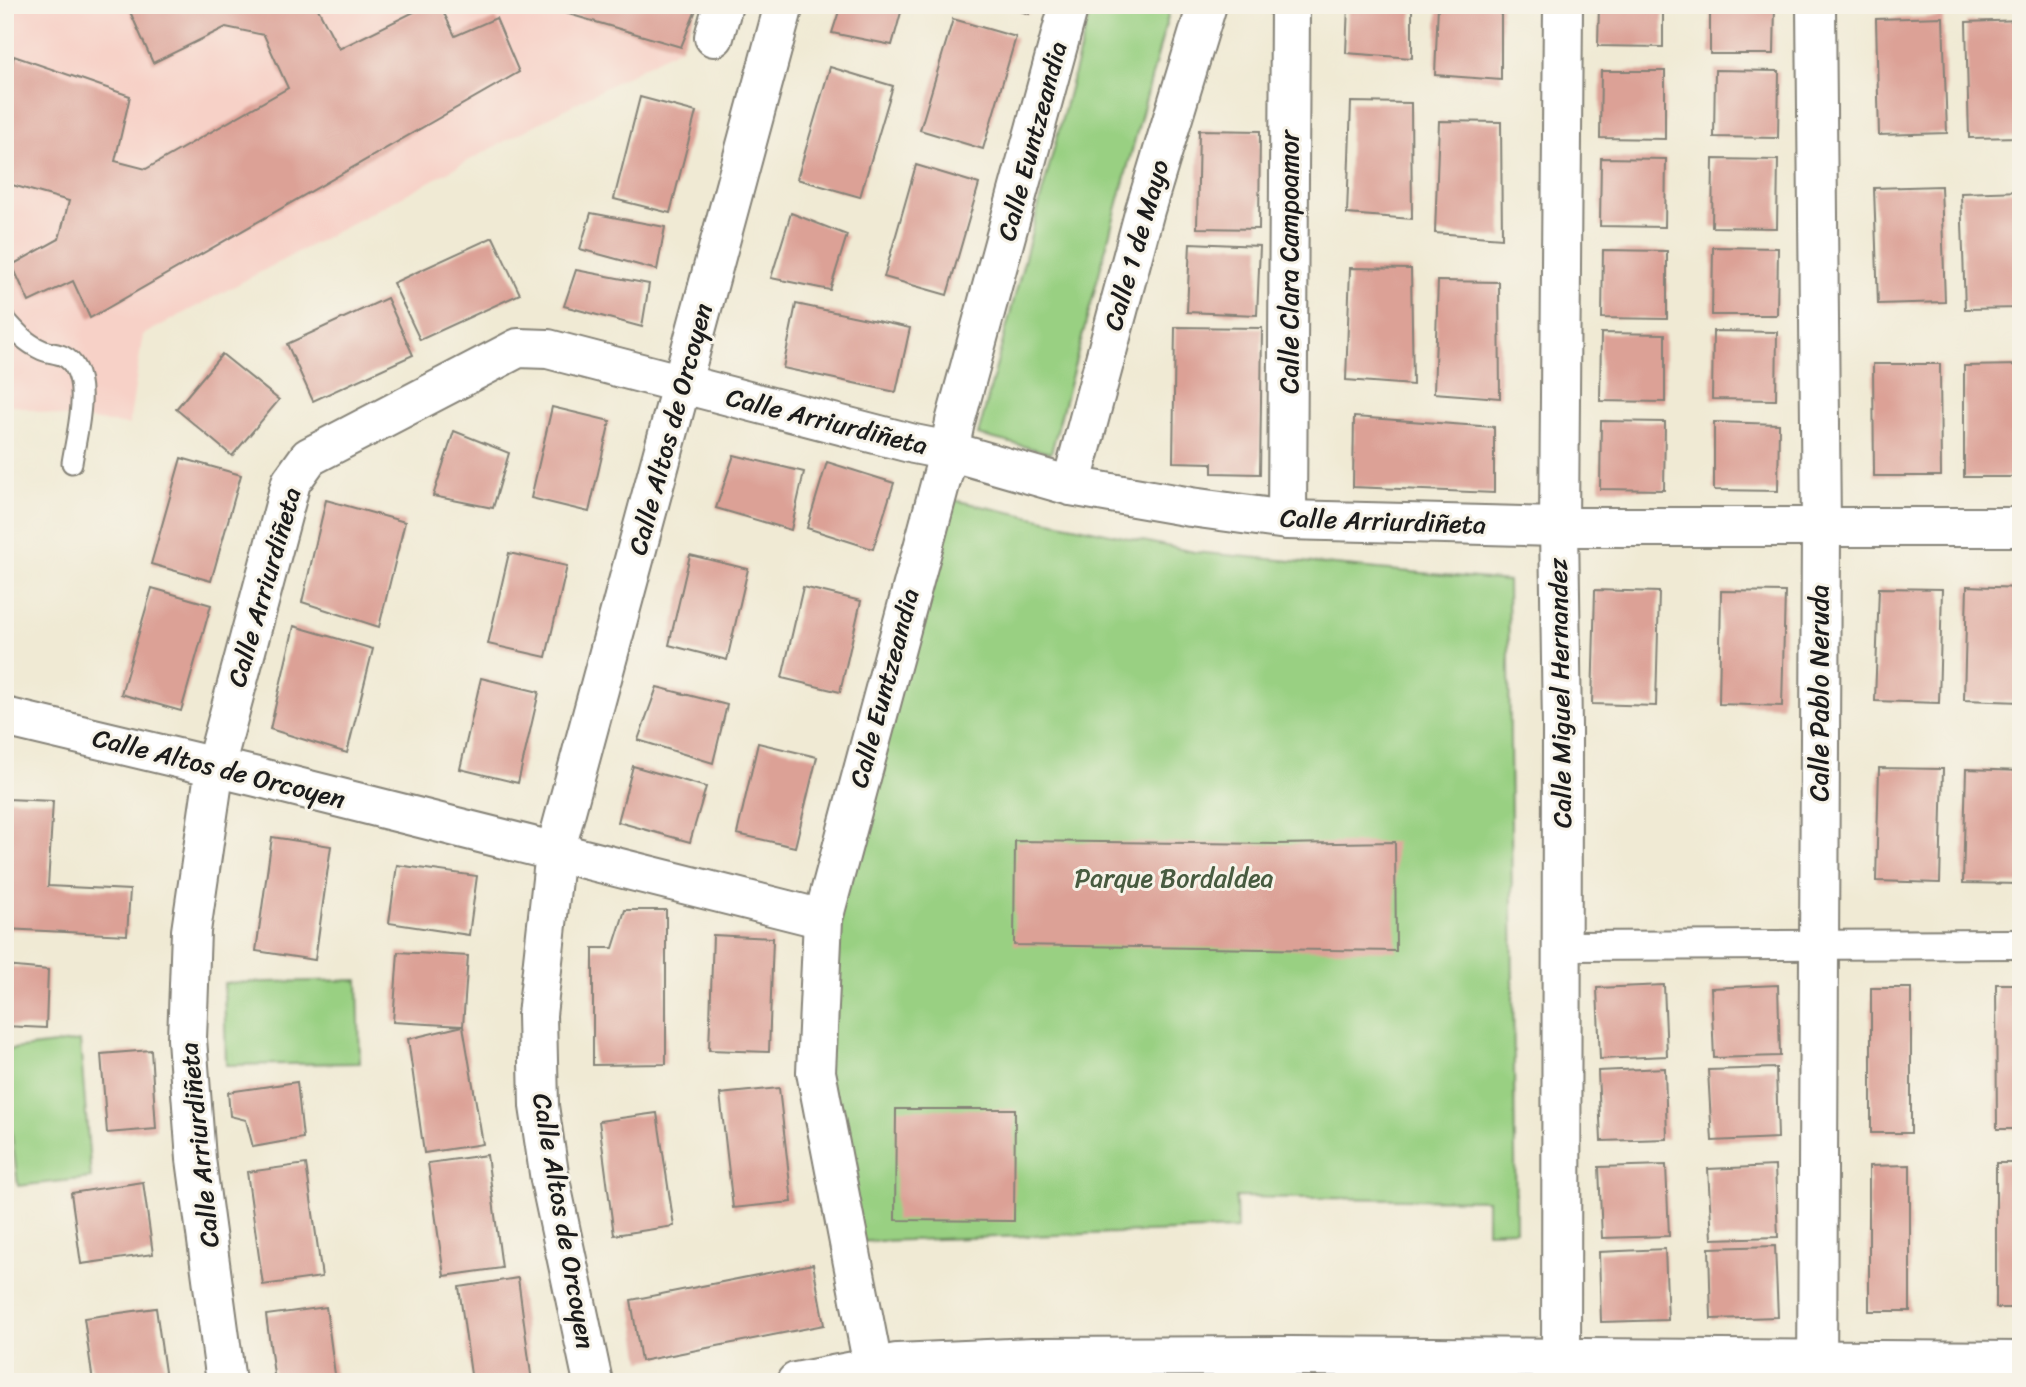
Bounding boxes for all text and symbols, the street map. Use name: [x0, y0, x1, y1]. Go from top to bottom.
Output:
street label: Calle Euntzeandia: [983, 36, 1081, 246]
street label: Calle Clara Campoamor: [1266, 129, 1312, 394]
street label: Calle 1 de Mayo: [1090, 154, 1182, 336]
street label: Calle Altos de Orcoyen: [614, 298, 726, 560]
street label: Calle Arriurdiñeta: [721, 374, 933, 468]
street label: Calle Arriurdiñeta: [213, 482, 315, 692]
street label: Calle Arriurdiñeta: [1279, 494, 1487, 548]
street label: Calle Miguel Hernandez: [1535, 557, 1585, 829]
street label: Calle Euntzeandia: [835, 583, 933, 793]
street label: Calle Pablo Neruda: [1796, 585, 1842, 801]
street label: Calle Altos de Orcoyen: [88, 714, 350, 822]
park label: Parque Bordaldea: [1074, 855, 1274, 901]
street label: Calle Arriurdiñeta: [165, 1040, 233, 1250]
street label: Calle Altos de Orcoyen: [519, 1089, 609, 1353]

